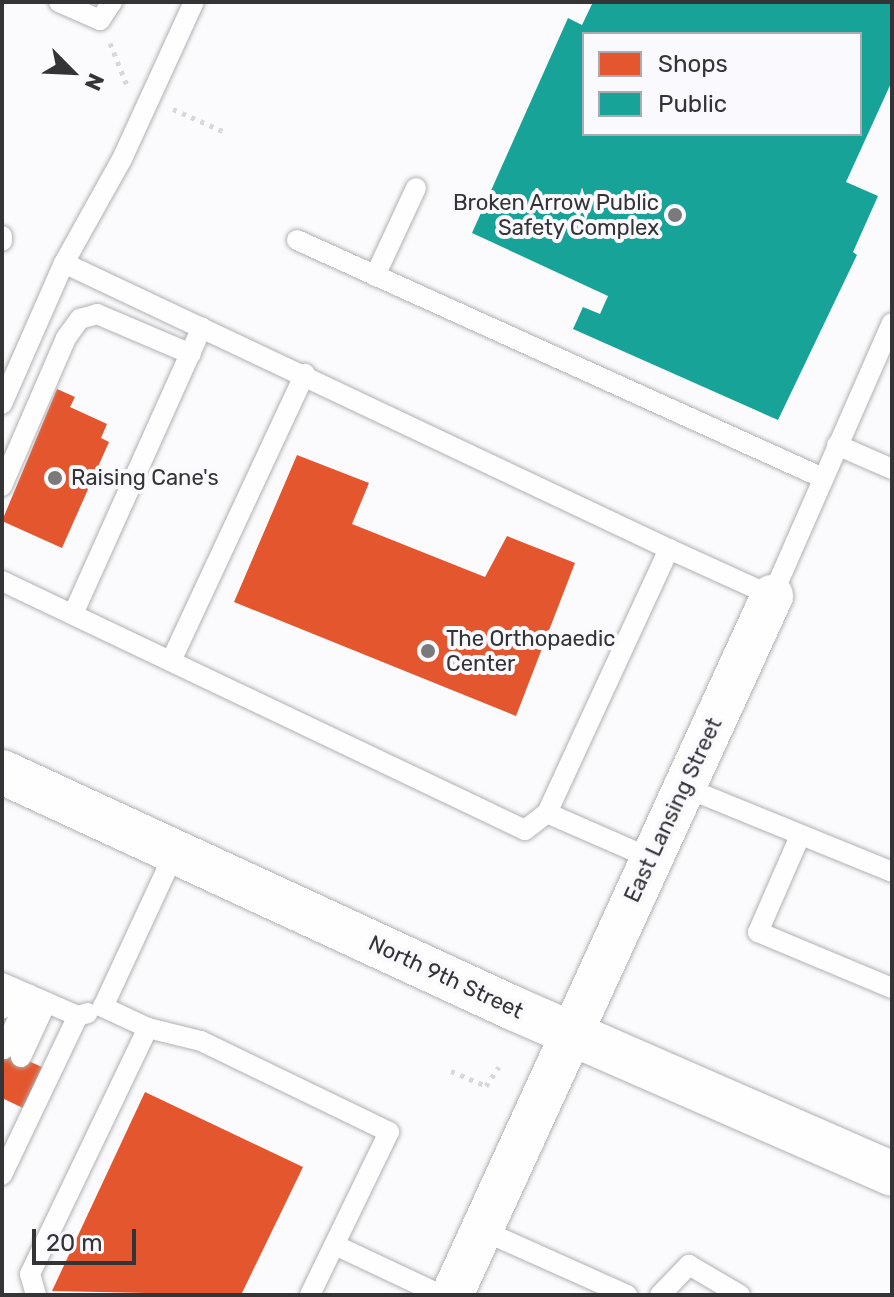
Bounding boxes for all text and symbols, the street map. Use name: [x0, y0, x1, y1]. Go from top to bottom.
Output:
north arrow: [32, 32, 112, 112]
legend: [582, 32, 862, 136]
text: Shops: [658, 50, 728, 78]
text: N: [79, 69, 110, 95]
text: Public: [658, 90, 727, 118]
place label: Broken Arrow Public Safety Complex: [452, 189, 659, 240]
marker: Broken Arrow Public Safety Complex: [666, 206, 684, 224]
place label: Raising Cane's: [71, 465, 219, 491]
marker: Raising Cane's: [46, 469, 64, 487]
place label: The Orthopaedic Center: [446, 625, 615, 676]
marker: The Orthopaedic Center: [417, 640, 439, 662]
street label: East Lansing Street: [619, 714, 727, 906]
street label: North 9th Street: [364, 930, 528, 1024]
scale bar: [36, 1213, 140, 1263]
text: 20 m: [46, 1229, 103, 1257]

